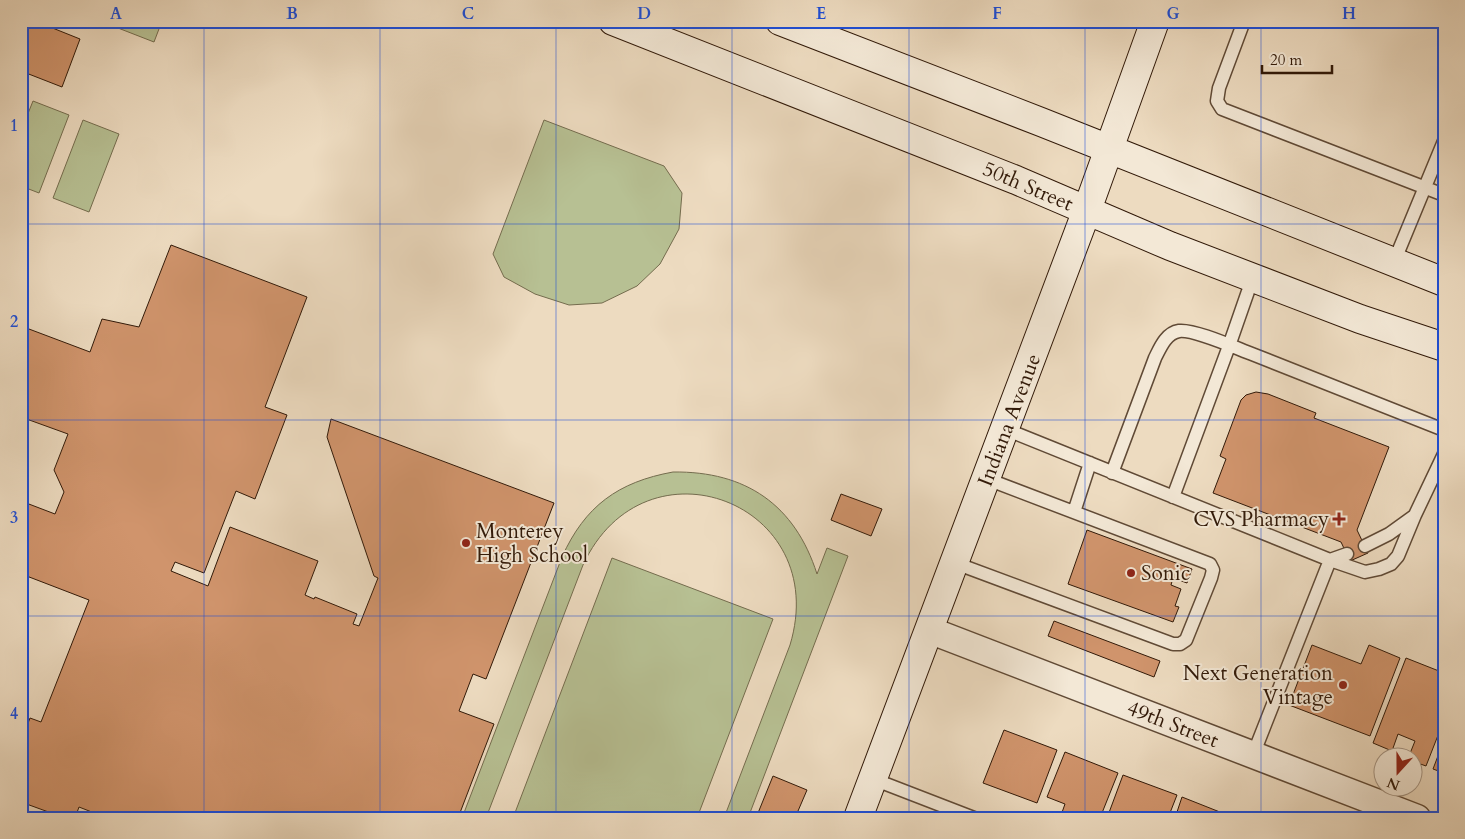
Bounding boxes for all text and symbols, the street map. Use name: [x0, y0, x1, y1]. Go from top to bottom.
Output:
text: A: [110, 3, 122, 25]
text: B: [286, 3, 298, 25]
text: C: [462, 3, 474, 25]
text: D: [637, 3, 651, 25]
text: E: [816, 3, 826, 25]
text: F: [992, 3, 1002, 25]
text: G: [1166, 3, 1180, 25]
text: H: [1342, 3, 1356, 25]
scale bar: [1262, 42, 1332, 74]
text: 20 m: [1270, 50, 1302, 70]
text: 1: [10, 115, 18, 137]
street label: 50th Street: [978, 154, 1078, 219]
text: 2: [10, 311, 18, 333]
street label: Indiana Avenue: [971, 350, 1048, 491]
place label: CVS Pharmacy: [1193, 505, 1329, 534]
text: 3: [10, 507, 18, 529]
marker: CVS Pharmacy: [1333, 513, 1345, 525]
place label: Monterey High School: [476, 517, 588, 570]
marker: Monterey High School: [460, 537, 472, 549]
place label: Sonic: [1141, 559, 1190, 588]
marker: Sonic: [1125, 567, 1137, 579]
place label: Next Generation Vintage: [1183, 659, 1333, 712]
marker: Next Generation Vintage: [1337, 679, 1349, 691]
street label: 49th Street: [1123, 694, 1223, 755]
text: 4: [10, 703, 18, 725]
north arrow: [1372, 746, 1422, 796]
text: N: [1384, 773, 1403, 795]

